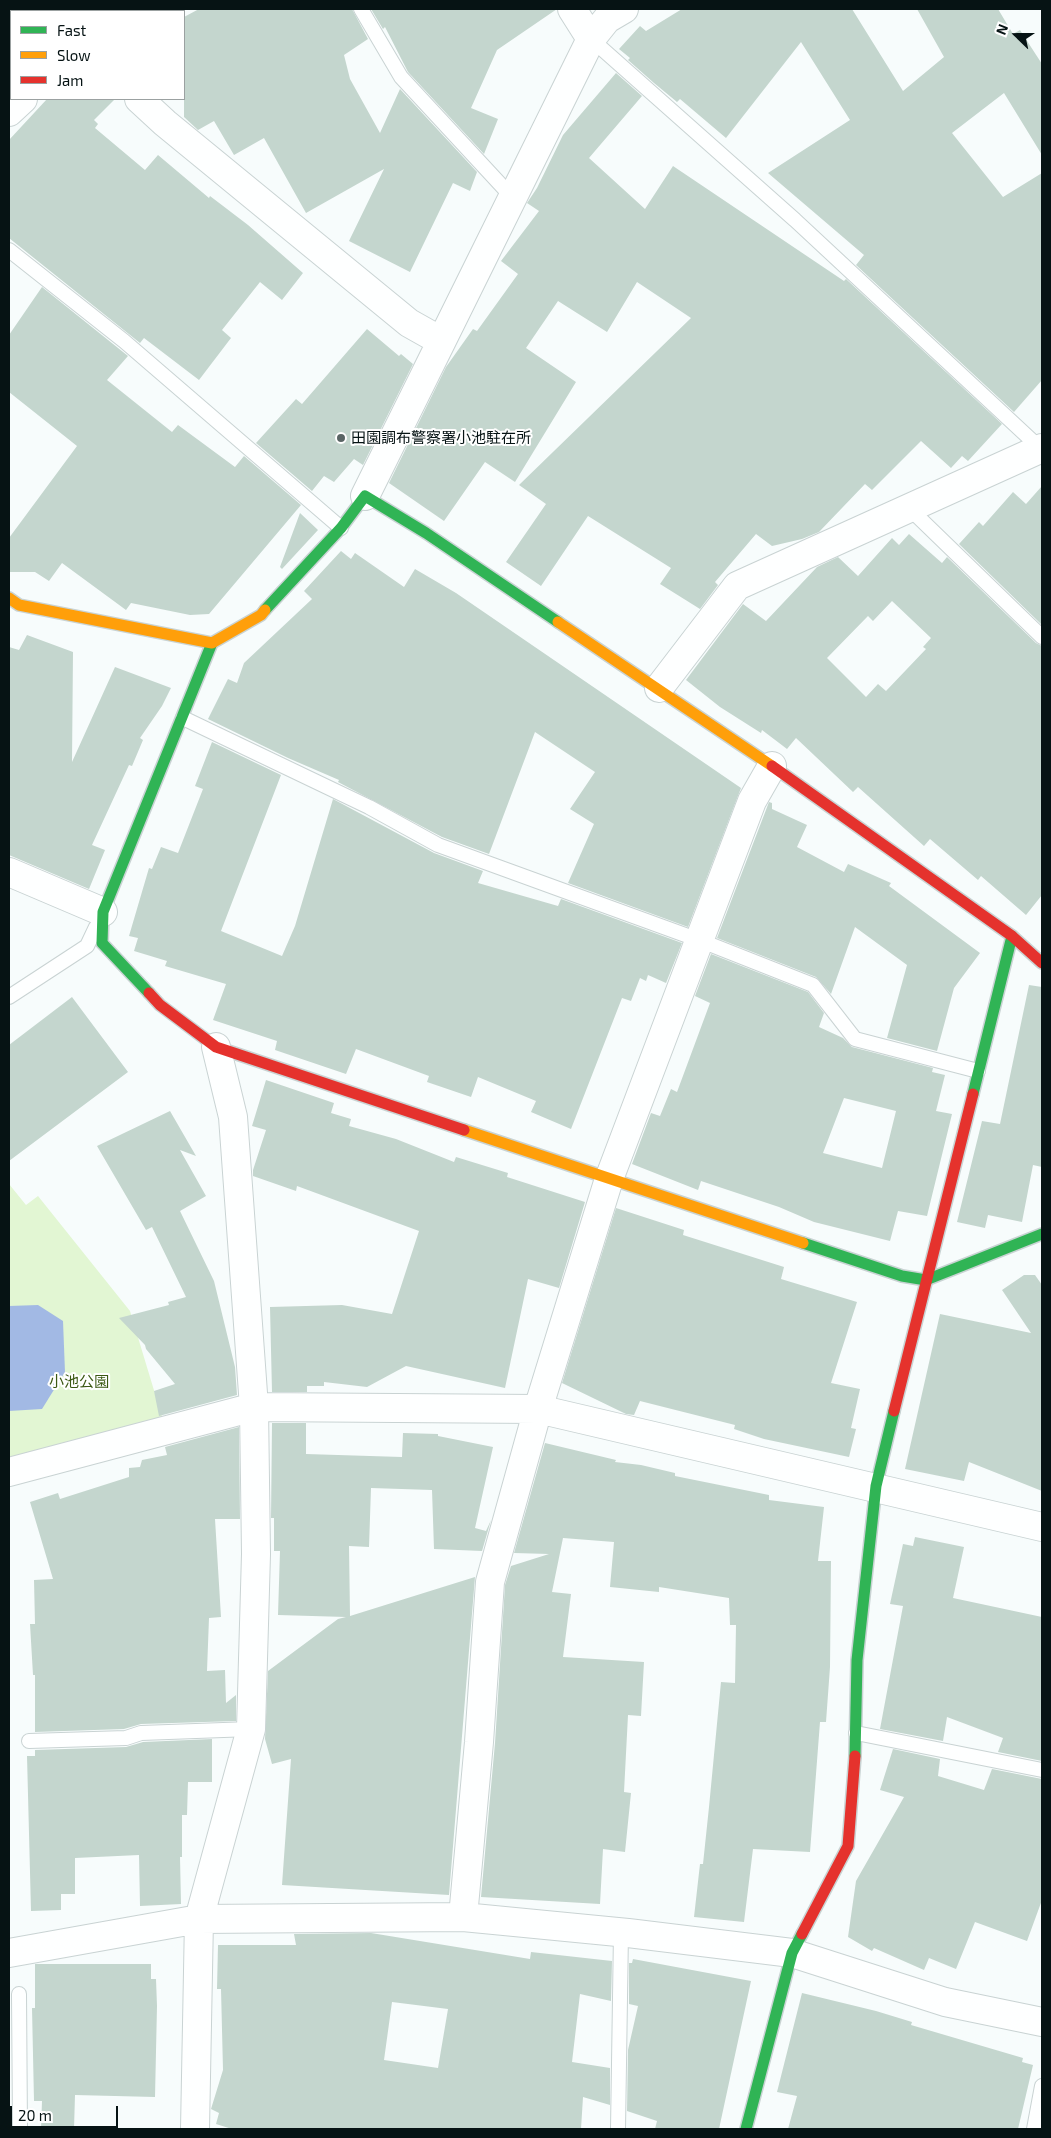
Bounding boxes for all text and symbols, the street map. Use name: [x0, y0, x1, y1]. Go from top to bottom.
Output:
legend: [10, 10, 185, 100]
north arrow: [991, 10, 1041, 60]
text: Fast: [57, 21, 86, 39]
text: N: [992, 21, 1011, 37]
text: Slow: [57, 46, 91, 64]
text: Jam: [57, 71, 83, 89]
place label: 田園調布警察署小池駐在所: [351, 429, 531, 447]
marker: 田園調布警察署小池駐在所: [335, 432, 347, 444]
park label: 小池公園: [49, 1373, 109, 1391]
scale bar: [12, 2096, 120, 2128]
text: 20 m: [18, 2106, 52, 2124]

